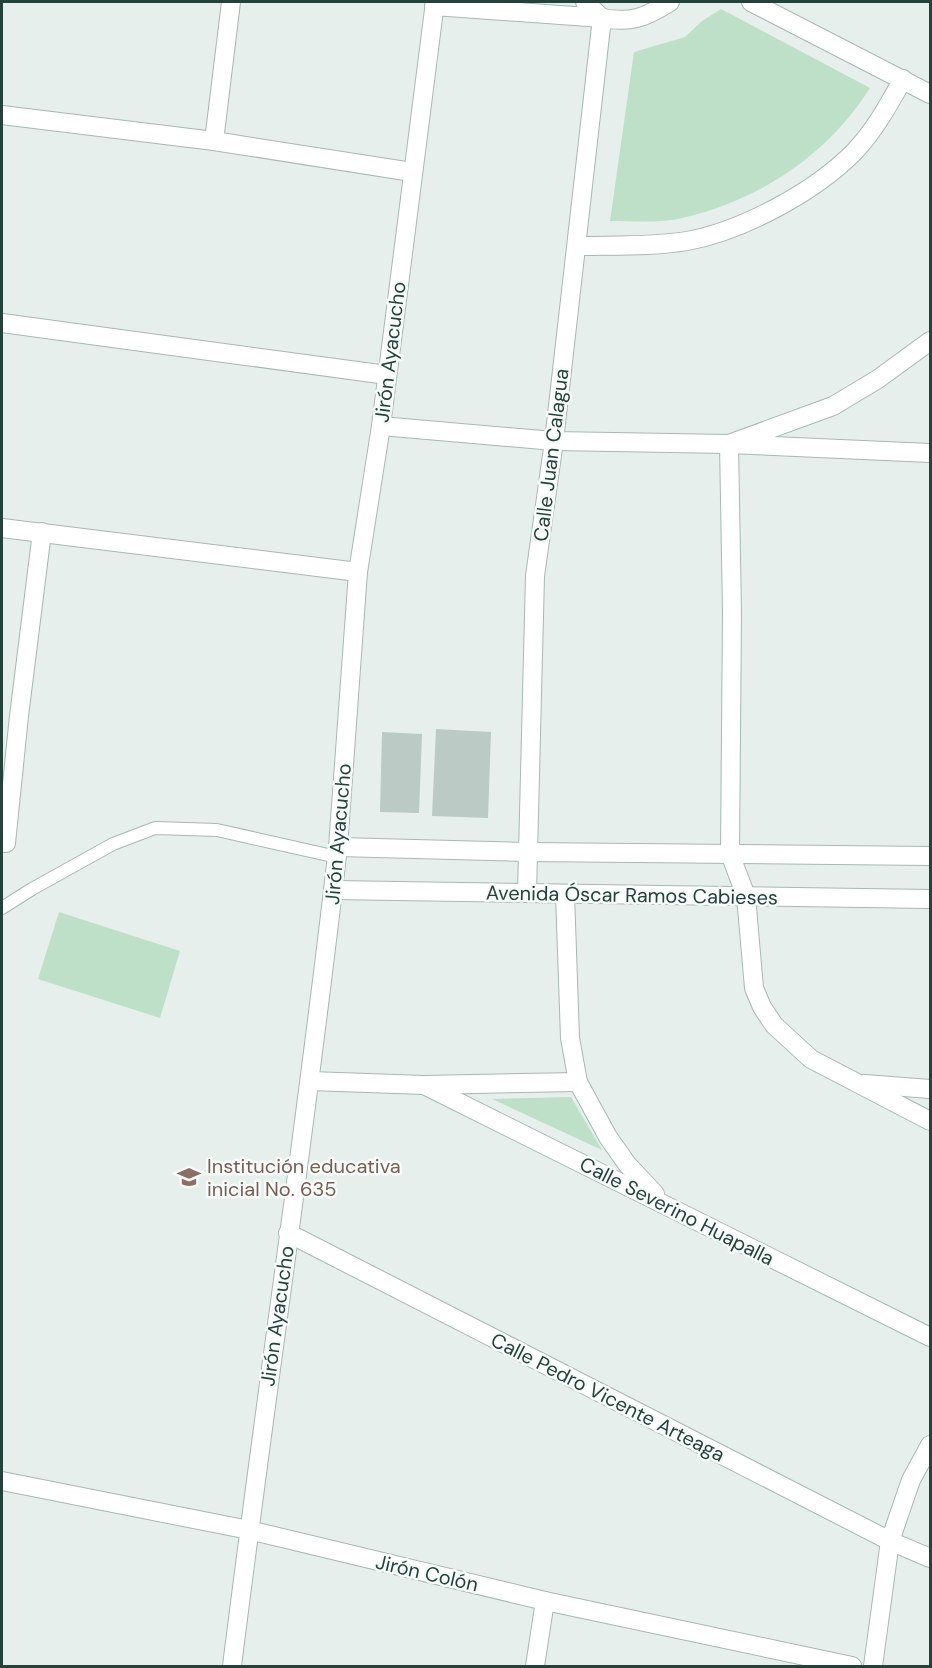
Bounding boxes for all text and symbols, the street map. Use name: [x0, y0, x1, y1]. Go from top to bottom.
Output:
street label: Jirón Ayacucho: [368, 280, 412, 424]
street label: Calle Juan Calagua: [527, 367, 575, 543]
street label: Jirón Ayacucho: [319, 762, 357, 906]
street label: Avenida Óscar Ramos Cabieses: [486, 879, 778, 911]
street label: Calle Severino Huapalla: [575, 1151, 779, 1271]
place label: Institución educativa inicial No. 635: [207, 1153, 401, 1202]
school or university icon: Institución educativa inicial No. 635: [176, 1164, 202, 1190]
street label: Jirón Ayacucho: [254, 1244, 300, 1388]
street label: Calle Pedro Vicente Arteaga: [487, 1327, 729, 1467]
street label: Jirón Colón: [373, 1549, 481, 1597]

